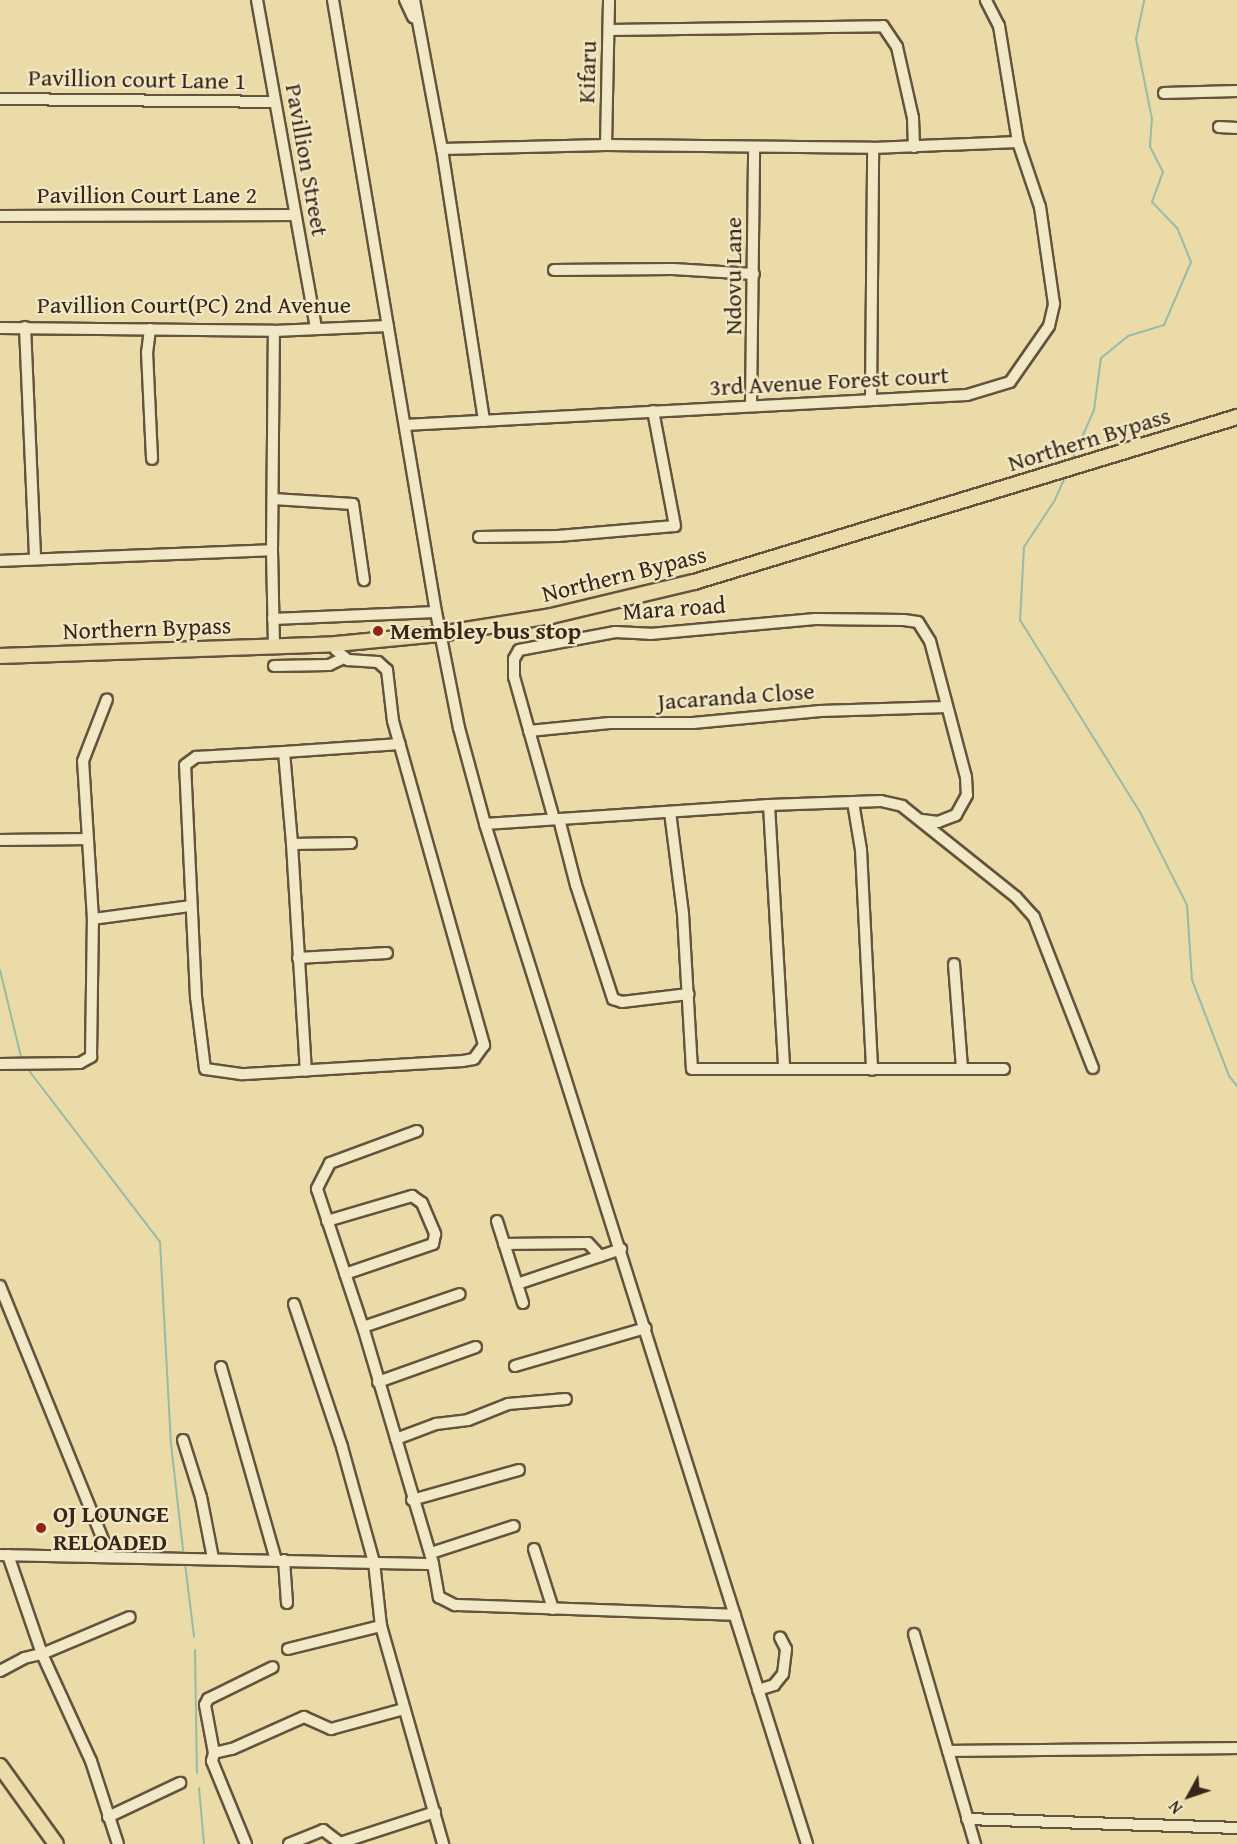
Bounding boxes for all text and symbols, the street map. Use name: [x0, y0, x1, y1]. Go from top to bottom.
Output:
street label: Kifaru: [572, 40, 602, 104]
street label: Pavillion court Lane 1: [28, 63, 246, 95]
street label: Pavillion Street: [279, 81, 335, 239]
street label: Pavillion Court Lane 2: [37, 181, 257, 209]
street label: Ndovu Lane: [719, 217, 747, 335]
street label: Pavillion Court(PC) 2nd Avenue: [37, 291, 351, 319]
street label: 3rd Avenue Forest court: [709, 360, 949, 402]
street label: Northern Bypass: [1004, 401, 1174, 477]
street label: Northern Bypass: [539, 540, 709, 608]
street label: Mara road: [622, 590, 726, 626]
street label: Northern Bypass: [62, 611, 232, 645]
place label: Membley bus stop: [390, 617, 581, 645]
marker: Membley bus stop: [371, 624, 385, 638]
street label: Jacaranda Close: [656, 676, 816, 716]
place label: OJ LOUNGE RELOADED: [53, 1500, 169, 1556]
marker: OJ LOUNGE RELOADED: [34, 1521, 48, 1535]
north arrow: [1159, 1766, 1219, 1826]
text: N: [1163, 1796, 1188, 1819]

